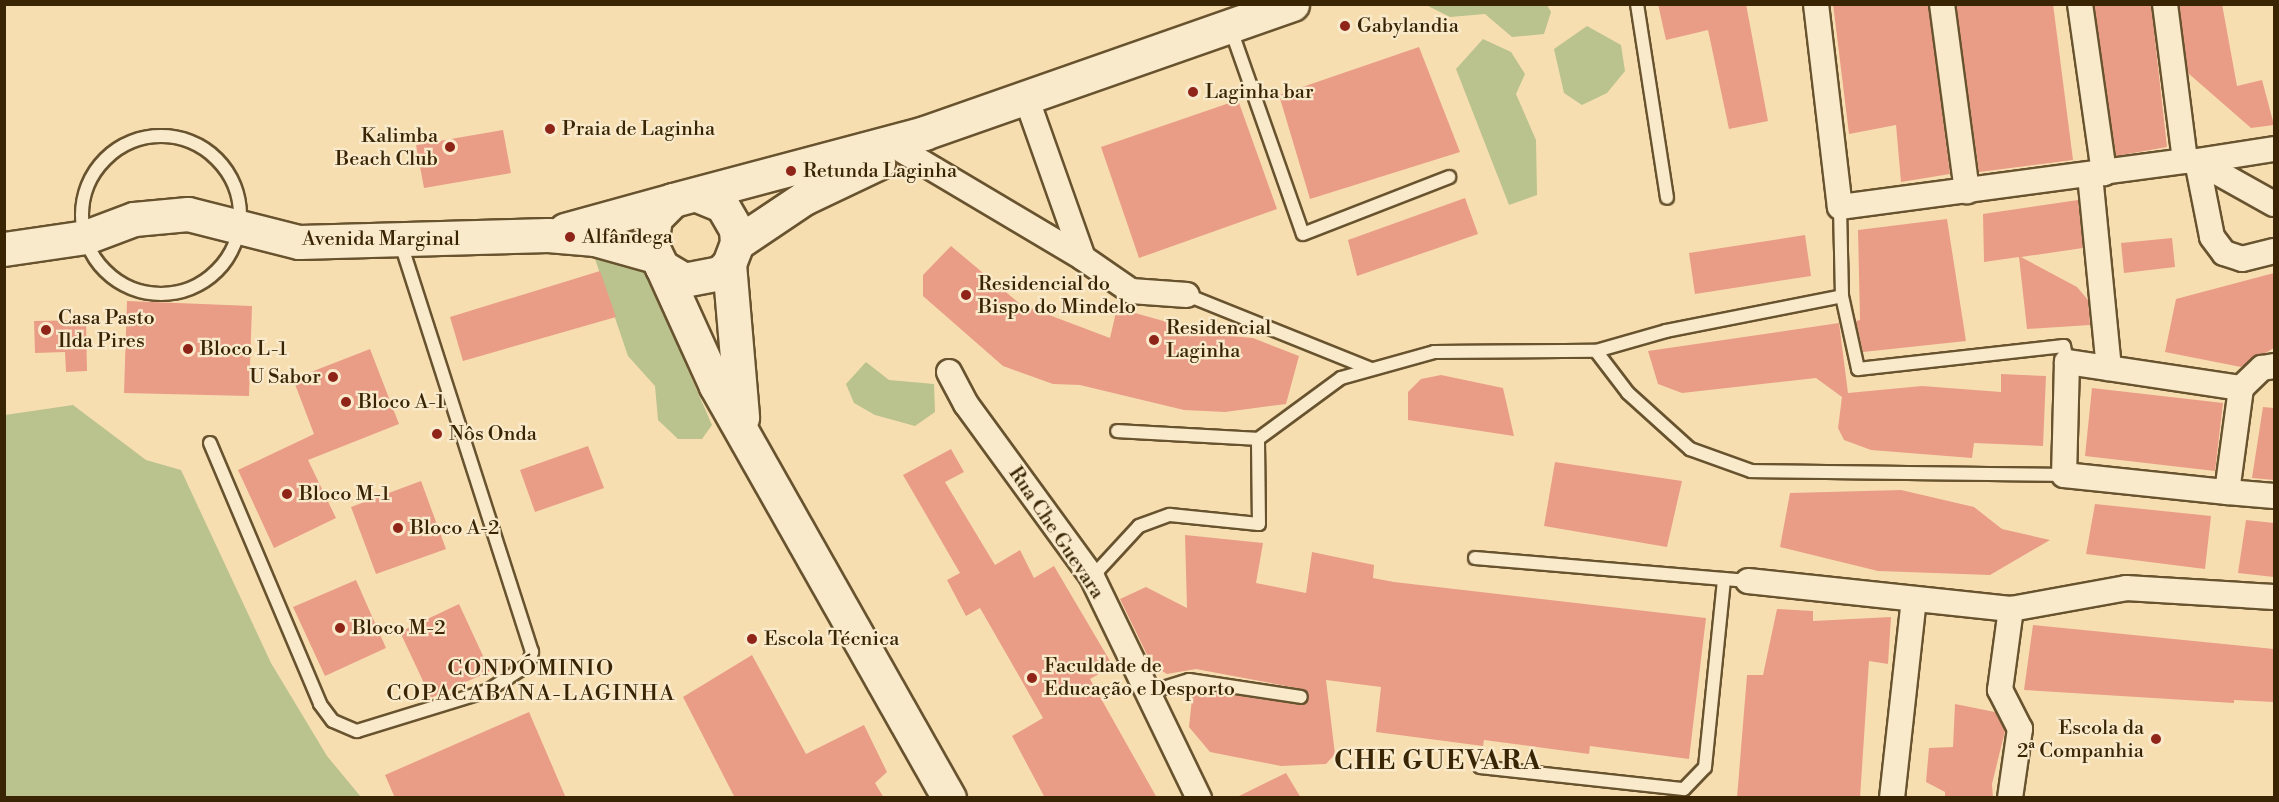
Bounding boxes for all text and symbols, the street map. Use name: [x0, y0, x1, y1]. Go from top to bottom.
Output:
place label: Gabylandia: [1357, 14, 1459, 38]
marker: Gabylandia: [1338, 19, 1352, 33]
place label: Laginha bar: [1205, 80, 1314, 104]
marker: Laginha bar: [1186, 85, 1200, 99]
place label: Praia de Laginha: [562, 117, 715, 141]
marker: Praia de Laginha: [543, 122, 557, 136]
place label: Kalimba Beach Club: [335, 124, 438, 171]
marker: Kalimba Beach Club: [443, 140, 457, 154]
place label: Retunda Laginha: [803, 159, 957, 183]
marker: Retunda Laginha: [784, 164, 798, 178]
place label: Alfândega: [582, 225, 673, 249]
street label: Avenida Marginal: [302, 227, 460, 251]
marker: Alfândega: [563, 230, 577, 244]
place label: Residencial do Bispo do Mindelo: [978, 272, 1136, 319]
marker: Residencial do Bispo do Mindelo: [959, 288, 973, 302]
place label: Casa Pasto Ilda Pires: [58, 306, 155, 353]
place label: Residencial Laginha: [1166, 316, 1271, 363]
marker: Casa Pasto Ilda Pires: [39, 323, 53, 337]
marker: Residencial Laginha: [1147, 333, 1161, 347]
place label: Bloco L-1: [200, 337, 287, 361]
marker: Bloco L-1: [181, 342, 195, 356]
place label: U Sabor: [249, 365, 321, 389]
marker: U Sabor: [326, 370, 340, 384]
place label: Bloco A-1: [358, 390, 445, 414]
marker: Bloco A-1: [339, 395, 353, 409]
place label: Nôs Onda: [449, 422, 537, 446]
marker: Nôs Onda: [430, 427, 444, 441]
street label: Rua Che Guevara: [1003, 462, 1109, 604]
place label: Bloco M-1: [299, 482, 390, 506]
marker: Bloco M-1: [280, 487, 294, 501]
place label: Bloco A-2: [410, 516, 499, 540]
marker: Bloco A-2: [391, 521, 405, 535]
place label: Bloco M-2: [352, 616, 446, 640]
marker: Bloco M-2: [333, 621, 347, 635]
place label: Escola Técnica: [764, 627, 899, 651]
marker: Escola Técnica: [745, 632, 759, 646]
place label: Faculdade de Educação e Desporto: [1044, 654, 1235, 701]
district label: CONDÓMINIO COPACABANA-LAGINHA: [386, 655, 676, 706]
marker: Faculdade de Educação e Desporto: [1025, 671, 1039, 685]
place label: Escola da 2ª Companhia: [2017, 716, 2144, 763]
marker: Escola da 2ª Companhia: [2149, 732, 2163, 746]
district label: CHE GUEVARA: [1334, 746, 1542, 778]

